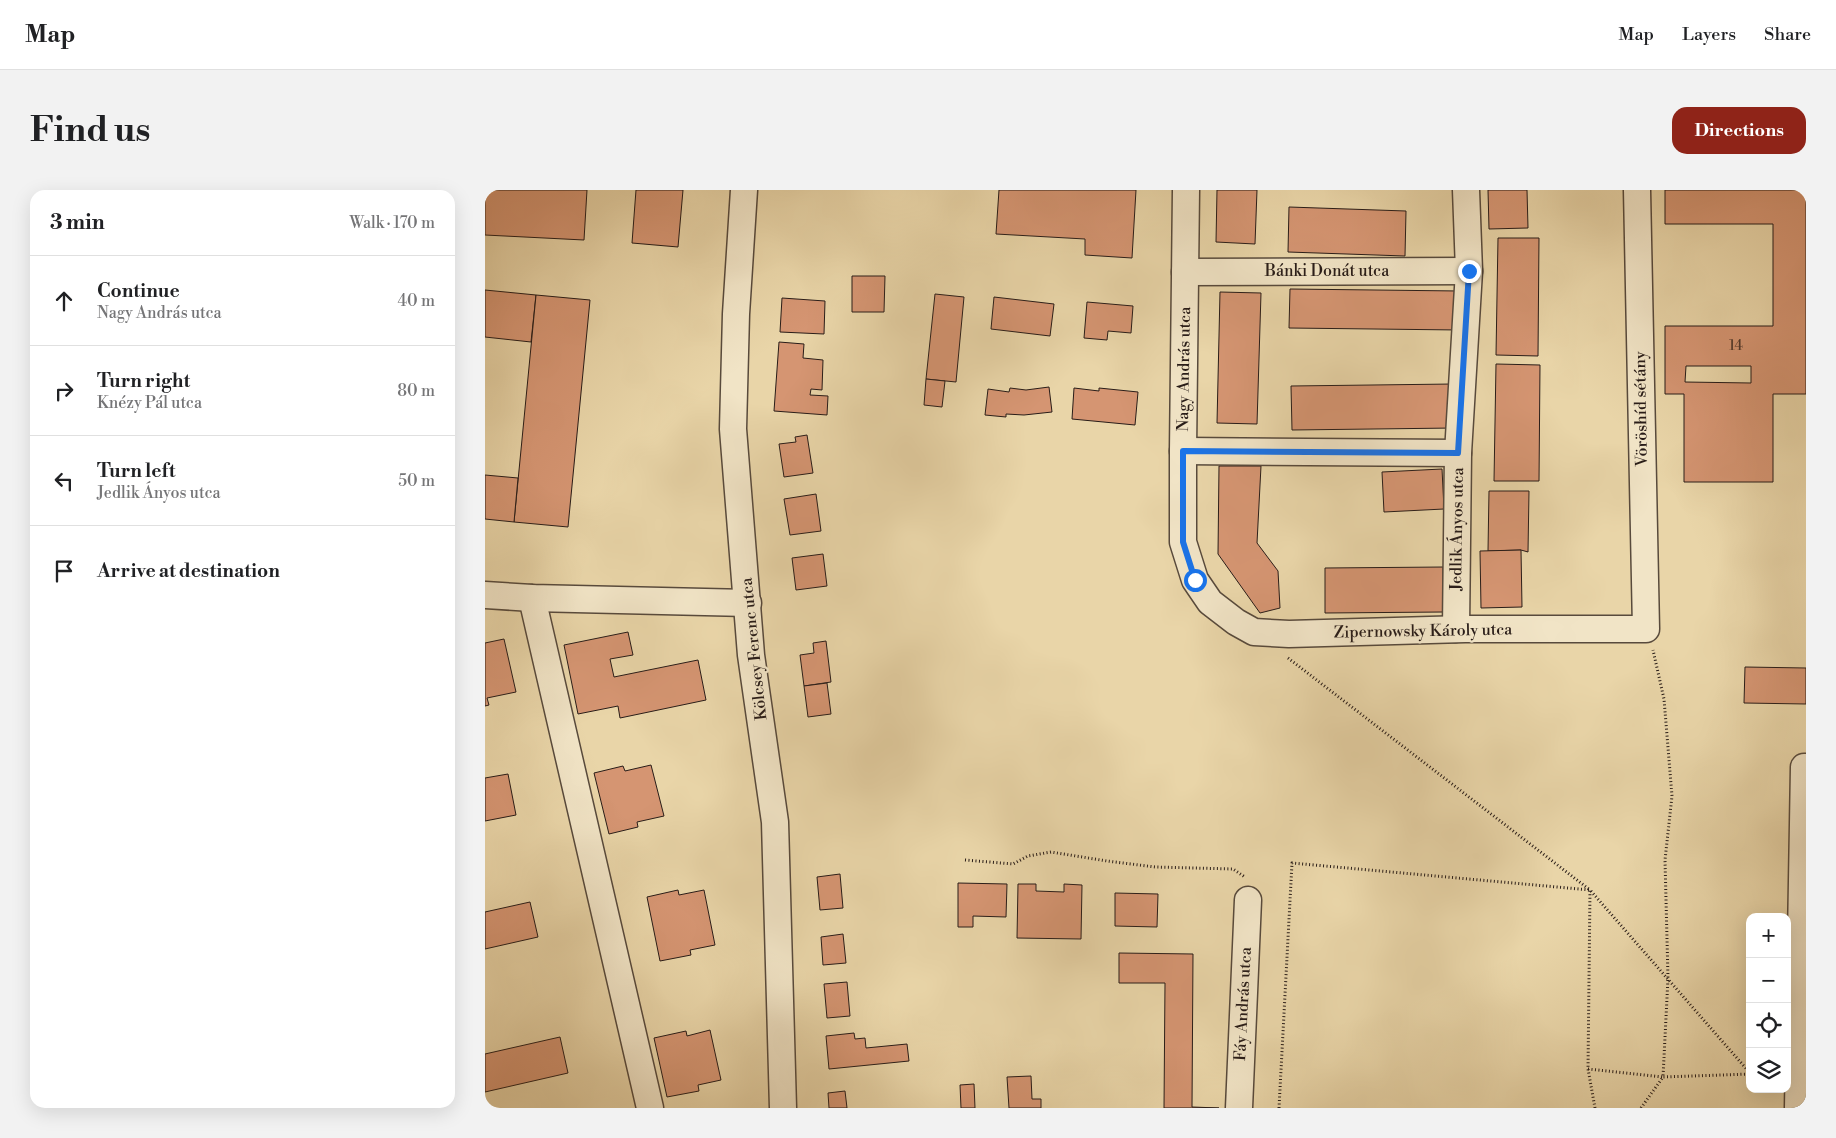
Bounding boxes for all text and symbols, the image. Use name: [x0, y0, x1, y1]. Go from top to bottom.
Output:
text: Map: [25, 20, 75, 50]
text: Map: [1619, 23, 1654, 46]
text: Layers: [1682, 23, 1736, 46]
text: Share: [1764, 23, 1811, 46]
button: Directions: [1672, 107, 1806, 154]
text: Find us: [30, 109, 150, 152]
text: 3 min: [50, 210, 105, 236]
text: Walk · 170 m: [349, 213, 435, 233]
route end: [1458, 260, 1481, 283]
street label: Bánki Donát utca: [1264, 261, 1390, 281]
text: Continue: [97, 279, 180, 303]
icon: ahead: [50, 287, 78, 315]
text: 40 m: [398, 291, 435, 311]
text: Nagy András utca: [97, 303, 222, 323]
street label: Nagy András utca: [1173, 306, 1195, 432]
house number: 14: [1729, 337, 1743, 355]
street label: Vöröshíd sétány: [1630, 351, 1652, 468]
text: Turn right: [97, 369, 190, 393]
icon: right: [50, 377, 78, 405]
text: 80 m: [397, 381, 435, 401]
text: Knézy Pál utca: [97, 393, 202, 413]
text: Turn left: [97, 459, 176, 483]
street label: Jedlik Ányos utca: [1444, 466, 1468, 592]
icon: left: [50, 467, 78, 495]
text: 50 m: [398, 471, 435, 491]
text: Jedlik Ányos utca: [97, 483, 221, 503]
icon: arrive: [50, 557, 78, 585]
text: Arrive at destination: [97, 559, 280, 583]
route start: [1184, 569, 1207, 592]
street label: Kölcsey Ferenc utca: [736, 576, 771, 721]
street label: Zipernowsky Károly utca: [1333, 619, 1513, 643]
map controls: [1746, 913, 1791, 1093]
button: +: [1746, 913, 1791, 958]
street label: Fáy András utca: [1230, 946, 1256, 1062]
button: −: [1746, 958, 1791, 1003]
button: locate: [1746, 1003, 1791, 1048]
button: layers: [1746, 1048, 1791, 1093]

